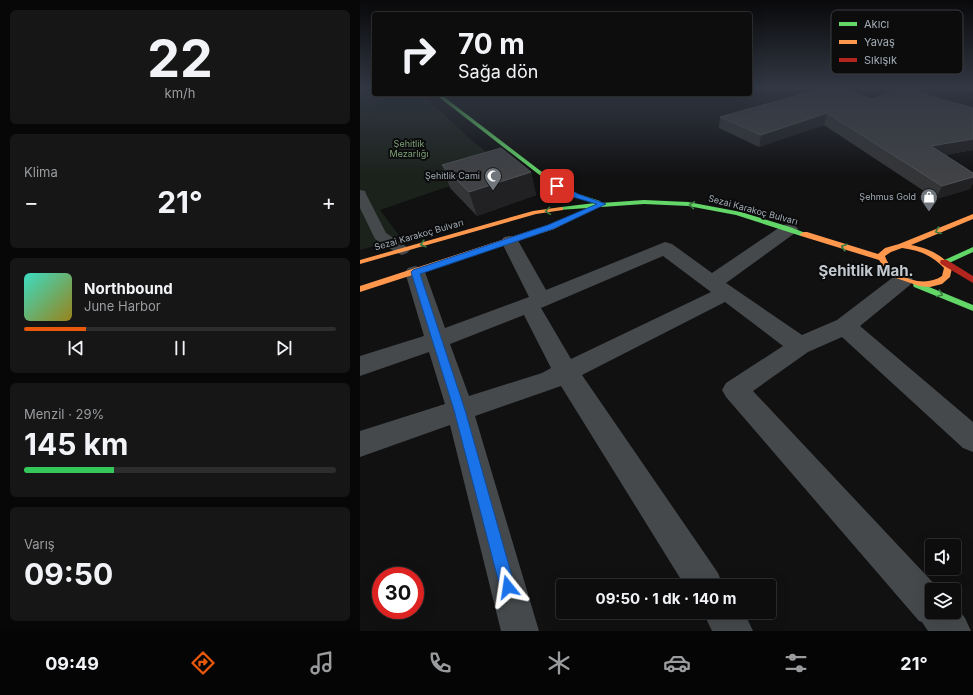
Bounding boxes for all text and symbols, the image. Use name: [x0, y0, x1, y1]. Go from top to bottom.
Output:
legend: [831, 10, 963, 74]
text: Akıcı: [864, 17, 889, 31]
text: 22: [147, 27, 213, 90]
text: 70 m: [458, 27, 525, 61]
icon: right: [392, 28, 444, 80]
text: Yavaş: [864, 35, 895, 49]
text: Sıkışık: [864, 53, 897, 67]
text: Sağa dön: [458, 61, 538, 82]
text: km/h: [165, 85, 195, 101]
park label: Şehitlik Mezarlığı: [390, 138, 428, 159]
text: Klima: [24, 164, 58, 180]
mosque icon: Şehitlik Cami: [483, 166, 503, 191]
pin: [540, 169, 574, 203]
place label: Şehitlik Cami: [425, 170, 480, 181]
icon: arrive: [546, 175, 568, 197]
text: 21°: [157, 184, 203, 220]
shop icon: Şehmus Gold: [919, 187, 939, 212]
text: −: [24, 189, 39, 215]
text: +: [321, 189, 336, 215]
place label: Şehmus Gold: [859, 191, 916, 202]
street label: Sezai Karakoç Bulvarı: [707, 192, 799, 227]
one-way arrow: [689, 201, 695, 210]
one-way arrow: [545, 206, 551, 215]
street label: Sezai Karakoç Bulvarı: [373, 217, 465, 253]
one-way arrow: [934, 226, 941, 234]
one-way arrow: [420, 239, 427, 248]
one-way arrow: [841, 243, 848, 252]
district label: Şehitlik Mah.: [818, 261, 914, 280]
text: Northbound: [84, 279, 173, 298]
one-way arrow: [936, 290, 943, 298]
text: June Harbor: [84, 298, 161, 314]
icon: previous: [65, 337, 87, 359]
icon: pause: [169, 337, 191, 359]
icon: next: [273, 337, 295, 359]
text: Menzil · 29%: [24, 406, 104, 422]
text: 145 km: [24, 426, 128, 462]
text: Varış: [24, 536, 55, 552]
map controls: [925, 539, 961, 619]
button: sound: [925, 539, 961, 575]
text: 09:50: [24, 556, 113, 592]
position arrow: [487, 566, 529, 608]
speed limit sign: 30: [372, 567, 424, 619]
button: layers: [925, 583, 961, 619]
text: 09:50 · 1 dk · 140 m: [596, 589, 736, 608]
icon: directions: [189, 649, 217, 677]
icon: music: [308, 649, 336, 677]
icon: phone: [426, 649, 454, 677]
icon: climate: [545, 649, 573, 677]
icon: car: [663, 649, 691, 677]
icon: filters: [782, 649, 810, 677]
text: 09:49: [45, 653, 99, 674]
text: 21°: [900, 653, 928, 674]

